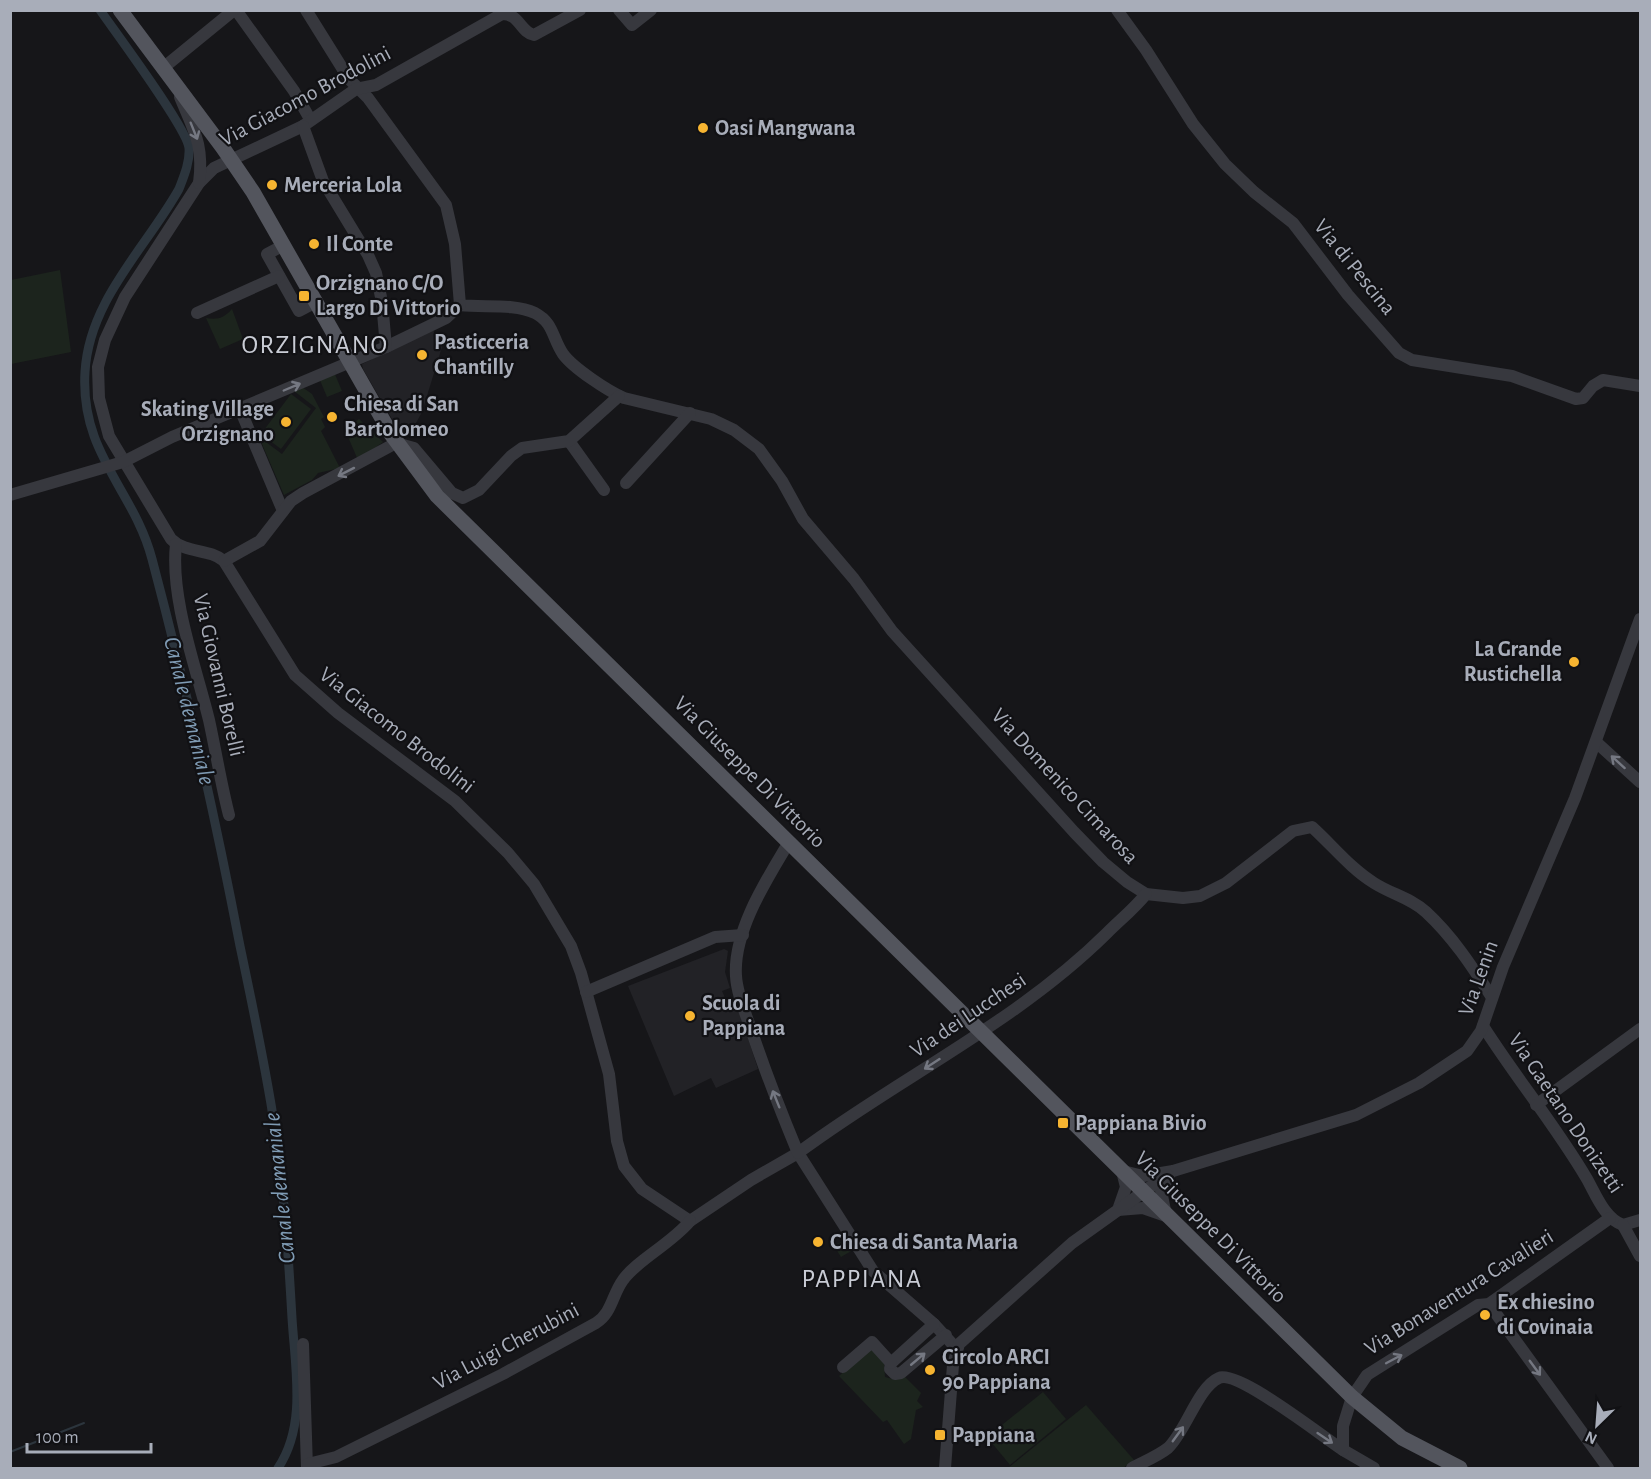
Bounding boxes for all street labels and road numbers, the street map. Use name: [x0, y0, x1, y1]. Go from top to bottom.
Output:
street label: Via Giacomo Brodolini: [216, 42, 394, 150]
street label: Via di Pescina: [1310, 215, 1400, 319]
street label: Via Giovanni Borelli: [190, 591, 248, 759]
street label: Via Giacomo Brodolini: [315, 663, 479, 797]
street label: Via Giuseppe Di Vittorio: [670, 692, 830, 852]
street label: Via Domenico Cimarosa: [987, 704, 1143, 868]
street label: Via Lenin: [1454, 937, 1502, 1019]
street label: Via dei Lucchesi: [906, 968, 1030, 1062]
street label: Via Gaetano Donizetti: [1505, 1029, 1627, 1197]
street label: Via Giuseppe Di Vittorio: [1131, 1147, 1291, 1307]
street label: Via Bonaventura Cavalieri: [1361, 1225, 1557, 1359]
street label: Via Luigi Cherubini: [430, 1298, 582, 1394]

